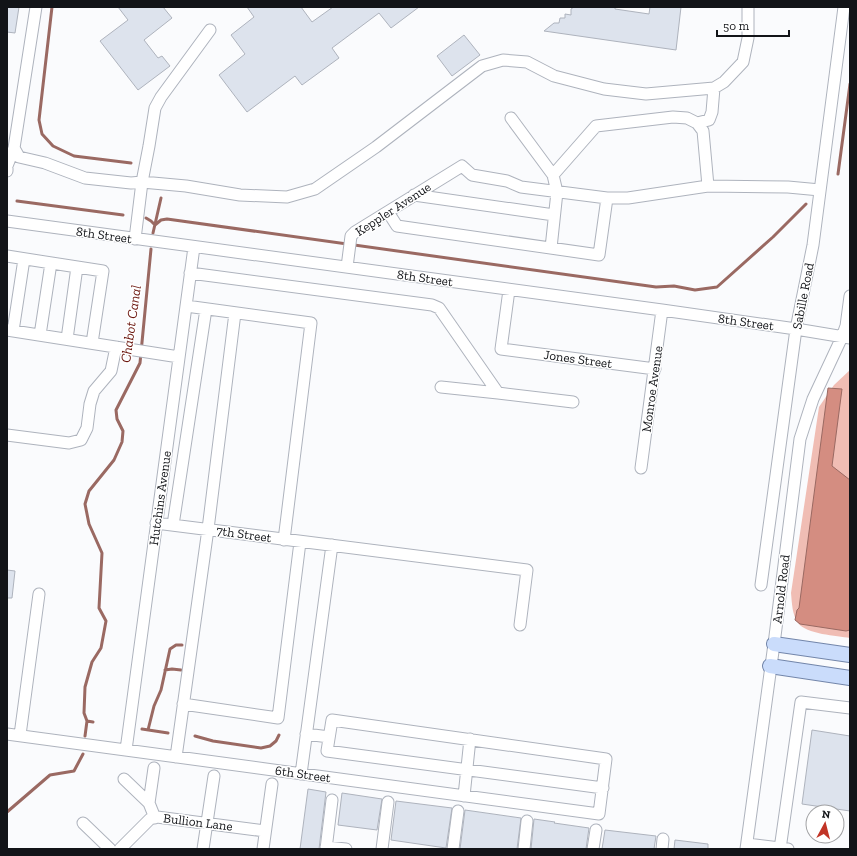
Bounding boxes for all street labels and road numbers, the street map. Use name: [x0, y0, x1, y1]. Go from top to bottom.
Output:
street label: Keppler Avenue: [352, 179, 434, 239]
street label: 8th Street: [75, 224, 133, 246]
street label: Sabille Road: [789, 261, 817, 331]
street label: 8th Street: [396, 267, 454, 289]
street label: 8th Street: [717, 311, 775, 333]
street label: Monroe Avenue: [638, 345, 666, 433]
street label: Jones Street: [543, 347, 613, 371]
street label: Hutchins Avenue: [146, 450, 174, 546]
street label: 7th Street: [216, 523, 273, 545]
street label: Arnold Road: [769, 554, 793, 624]
street label: 6th Street: [274, 763, 332, 785]
street label: Bullion Lane: [162, 810, 234, 834]

